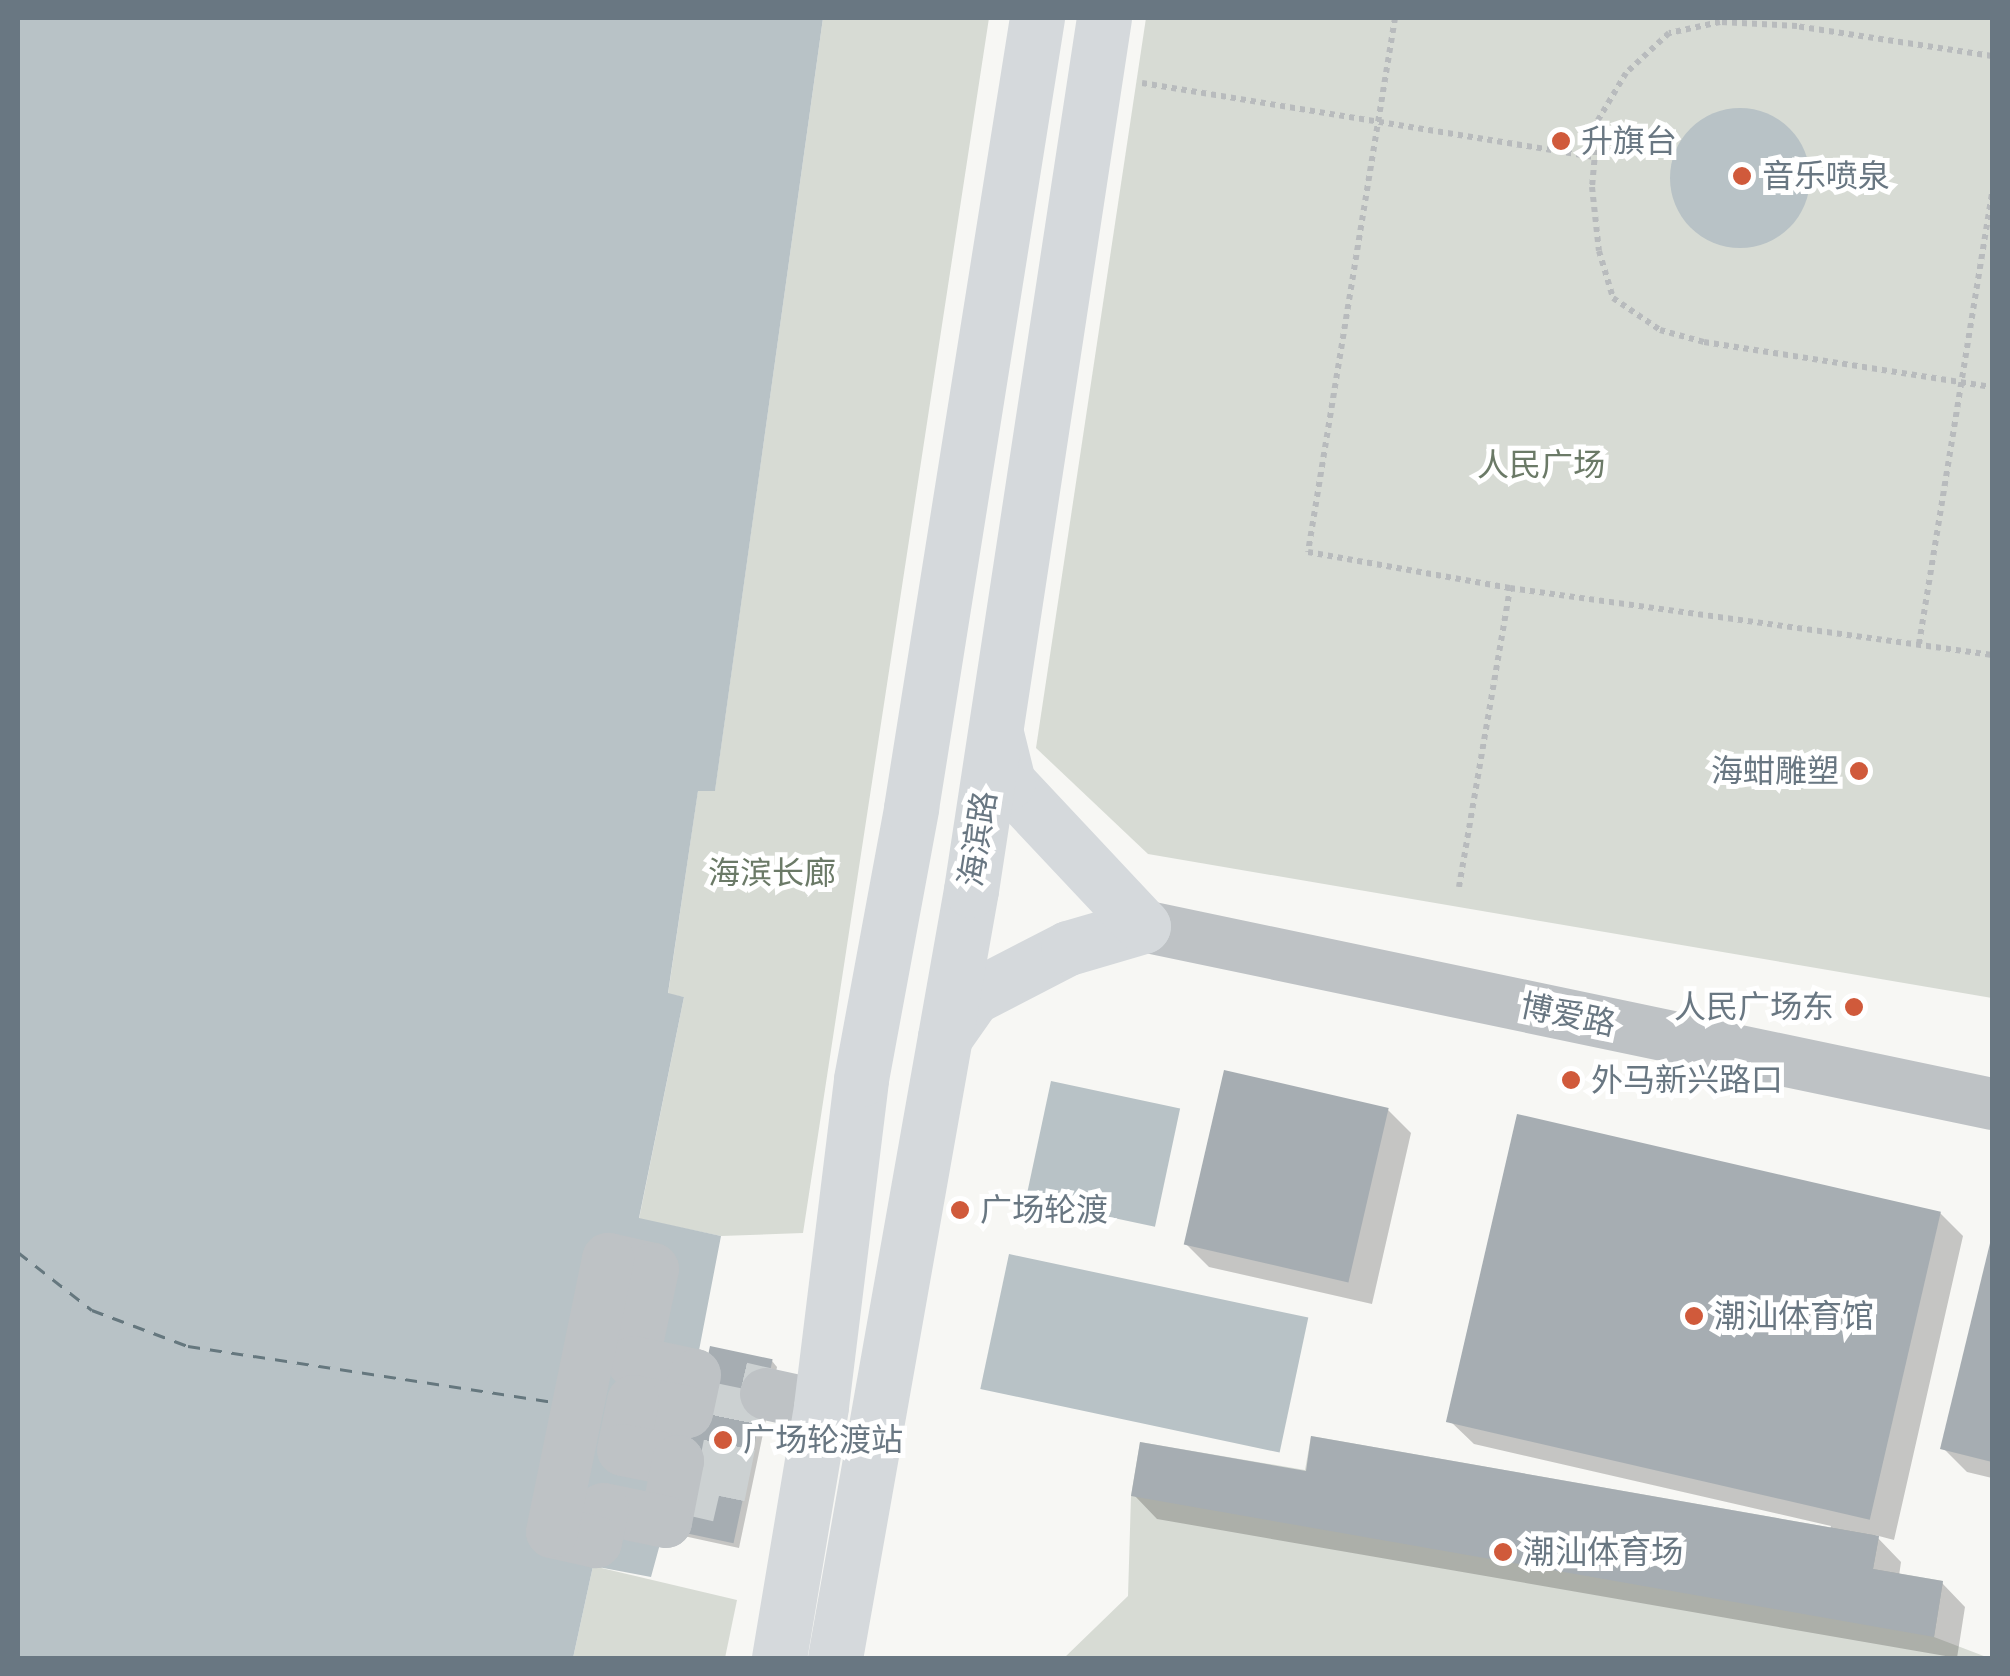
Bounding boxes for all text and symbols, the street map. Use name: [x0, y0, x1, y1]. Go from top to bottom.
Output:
place label: 升旗台: [1581, 122, 1677, 160]
marker: 升旗台: [1550, 130, 1572, 152]
place label: 音乐喷泉: [1762, 157, 1890, 195]
marker: 音乐喷泉: [1731, 165, 1753, 187]
park label: 人民广场: [1477, 446, 1605, 484]
place label: 海蚶雕塑: [1711, 752, 1839, 790]
marker: 海蚶雕塑: [1848, 760, 1870, 782]
street label: 海滨路: [952, 789, 1004, 889]
park label: 海滨长廊: [708, 854, 836, 892]
street label: 博爱路: [1517, 986, 1619, 1044]
place label: 人民广场东: [1674, 988, 1834, 1026]
marker: 人民广场东: [1843, 996, 1865, 1018]
place label: 外马新兴路口: [1591, 1061, 1783, 1099]
marker: 外马新兴路口: [1560, 1069, 1582, 1091]
place label: 广场轮渡: [980, 1191, 1108, 1229]
marker: 广场轮渡: [949, 1199, 971, 1221]
place label: 潮汕体育馆: [1714, 1297, 1874, 1335]
marker: 潮汕体育馆: [1683, 1305, 1705, 1327]
place label: 广场轮渡站: [743, 1421, 903, 1459]
marker: 广场轮渡站: [712, 1429, 734, 1451]
place label: 潮汕体育场: [1523, 1533, 1683, 1571]
marker: 潮汕体育场: [1492, 1541, 1514, 1563]

